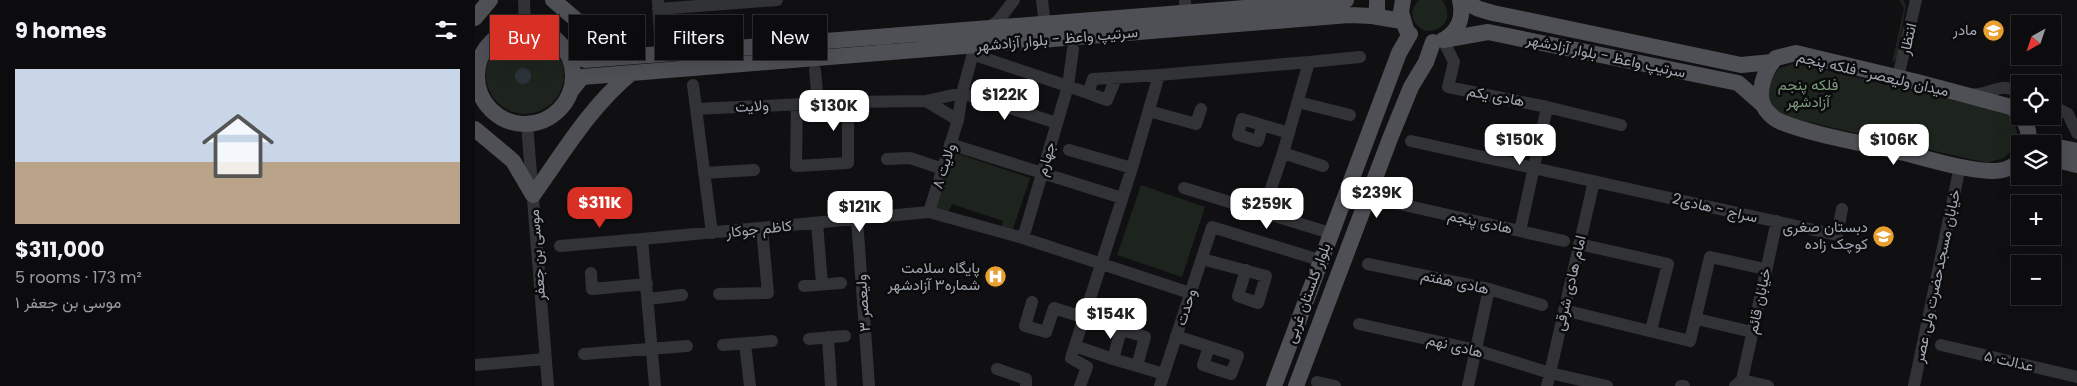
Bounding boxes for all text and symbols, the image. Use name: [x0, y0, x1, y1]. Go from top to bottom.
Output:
chip: Buy: [490, 15, 559, 60]
chip: Rent: [569, 15, 645, 60]
chip: Filters: [655, 15, 743, 60]
chip: New: [753, 15, 827, 60]
north arrow: [2011, 15, 2061, 65]
map controls: [2011, 15, 2061, 305]
text: 9 homes: [15, 16, 107, 45]
icon: filters: [432, 16, 460, 44]
school or university icon: مادر: [1981, 18, 2005, 42]
place label: مادر: [1952, 19, 1977, 40]
street label: سرتیپ واعظ - بلوار آزادشهر: [974, 21, 1139, 56]
street label: انتظار: [1893, 21, 1921, 58]
street label: سرتیپ واعظ - بلوار آزادشهر: [1524, 28, 1688, 83]
street label: میدان ولیعصر- فلکه پنجم: [1795, 46, 1951, 101]
park label: فلکه پنجم آزادشهر: [1778, 74, 1838, 112]
button: locate: [2011, 75, 2061, 125]
pin: $122K: [970, 78, 1040, 121]
street label: هادی یکم: [1466, 80, 1527, 111]
text: $122K: [982, 83, 1028, 106]
pin: $130K: [799, 90, 869, 132]
street label: ولایت: [735, 94, 769, 117]
text: $130K: [810, 94, 858, 117]
icon: home: [193, 101, 283, 191]
pin: $150K: [1485, 124, 1555, 166]
pin: $106K: [1859, 124, 1929, 166]
text: $150K: [1496, 128, 1544, 151]
text: $106K: [1870, 128, 1918, 151]
button: layers: [2011, 135, 2061, 185]
street label: جهارم: [1031, 139, 1060, 178]
street label: ولایت ۸: [926, 140, 961, 191]
pin: $239K: [1342, 176, 1412, 219]
text: $239K: [1352, 181, 1402, 204]
pin: $311K: [565, 186, 635, 229]
street label: سراج - هادی2: [1670, 187, 1760, 229]
street label: خیابان مسجدحضرت ولی عصر: [1908, 187, 1965, 365]
pin: $259K: [1232, 188, 1302, 230]
pin: $121K: [825, 190, 895, 233]
text: $311K: [578, 191, 622, 214]
text: $259K: [1241, 192, 1293, 215]
text: $121K: [839, 195, 881, 218]
button: +: [2011, 195, 2061, 245]
street label: هادی پنجم: [1446, 204, 1514, 239]
street label: موسی بن جعفر: [523, 209, 550, 302]
street label: کاظم جوکار: [724, 215, 793, 243]
place label: دبستان صغری کوچک زاده: [1782, 216, 1868, 254]
school or university icon: دبستان صغری کوچک زاده: [1872, 224, 1896, 248]
street label: امام هادی شرقی: [1548, 233, 1591, 333]
text: $311,000: [15, 235, 104, 264]
street label: بلوار گلستان غربی: [1280, 240, 1335, 346]
button: −: [2011, 255, 2061, 305]
place label: پایگاه سلامت شماره۳ آزادشهر: [886, 257, 980, 295]
street label: هادی هفتم: [1419, 264, 1491, 299]
hospital icon: پایگاه سلامت شماره۳ آزادشهر: [984, 265, 1008, 289]
text: 5 rooms · 173 m²: [15, 266, 142, 289]
street label: خیابان قائم: [1741, 266, 1776, 336]
street label: ولیعصر ۳: [850, 274, 875, 333]
street label: وحدت: [1170, 286, 1201, 328]
text: موسی بن جعفر ۱: [15, 291, 121, 314]
pin: $154K: [1076, 298, 1146, 340]
text: $154K: [1087, 302, 1135, 325]
street label: هادی نهم: [1425, 328, 1485, 363]
street label: عدالت ۵: [1982, 345, 2036, 376]

